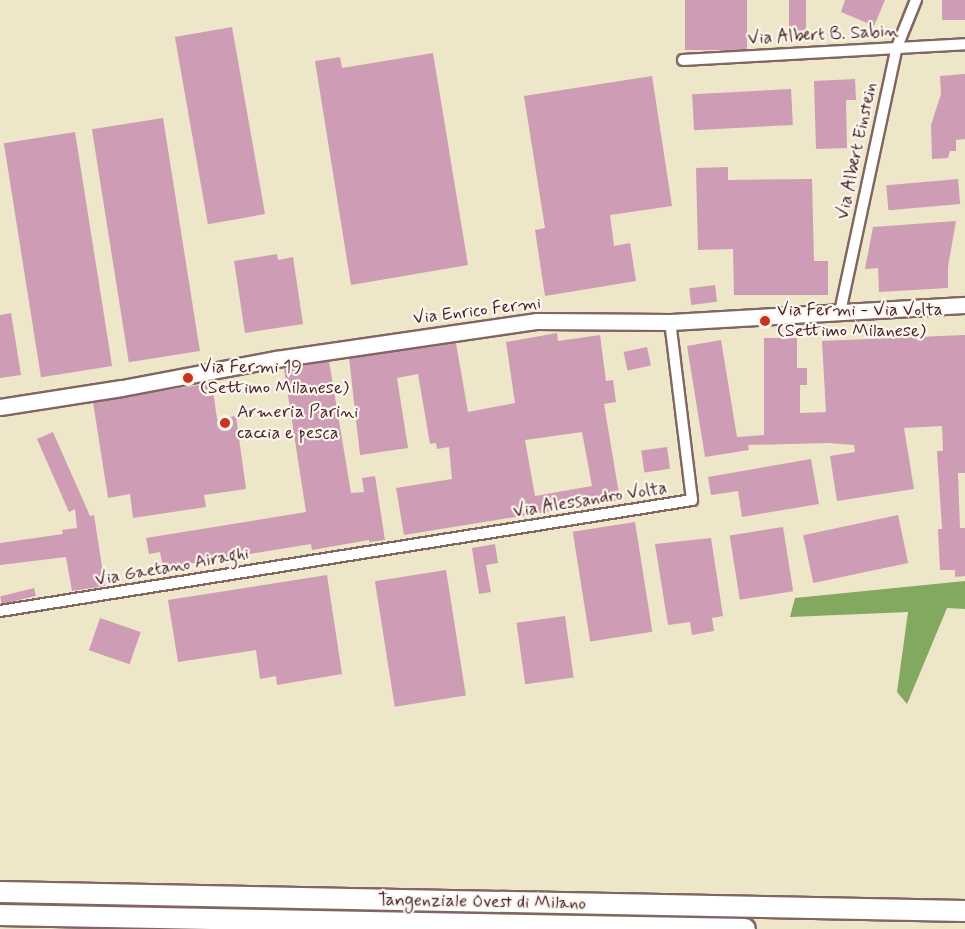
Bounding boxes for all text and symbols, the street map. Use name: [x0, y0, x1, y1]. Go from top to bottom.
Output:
street label: Via Albert B. Sabin: [747, 20, 899, 50]
street label: Via Albert Einstein: [832, 80, 882, 222]
street label: Via Enrico Fermi: [412, 292, 542, 330]
place label: Via Fermi - Via Volta (Settimo Milanese): [777, 300, 943, 342]
marker: Via Fermi - Via Volta (Settimo Milanese): [758, 314, 772, 328]
place label: Via Fermi 19 (Settimo Milanese): [200, 357, 354, 400]
marker: Via Fermi 19 (Settimo Milanese): [181, 371, 195, 385]
place label: Armeria Parini caccia e pesca: [237, 402, 358, 444]
marker: Armeria Parini caccia e pesca: [218, 416, 232, 430]
street label: Via Alessandro Volta: [511, 477, 669, 523]
street label: Via Gaetano Airaghi: [93, 543, 251, 591]
street label: Tangenziale Ovest di Milano: [377, 889, 587, 915]

